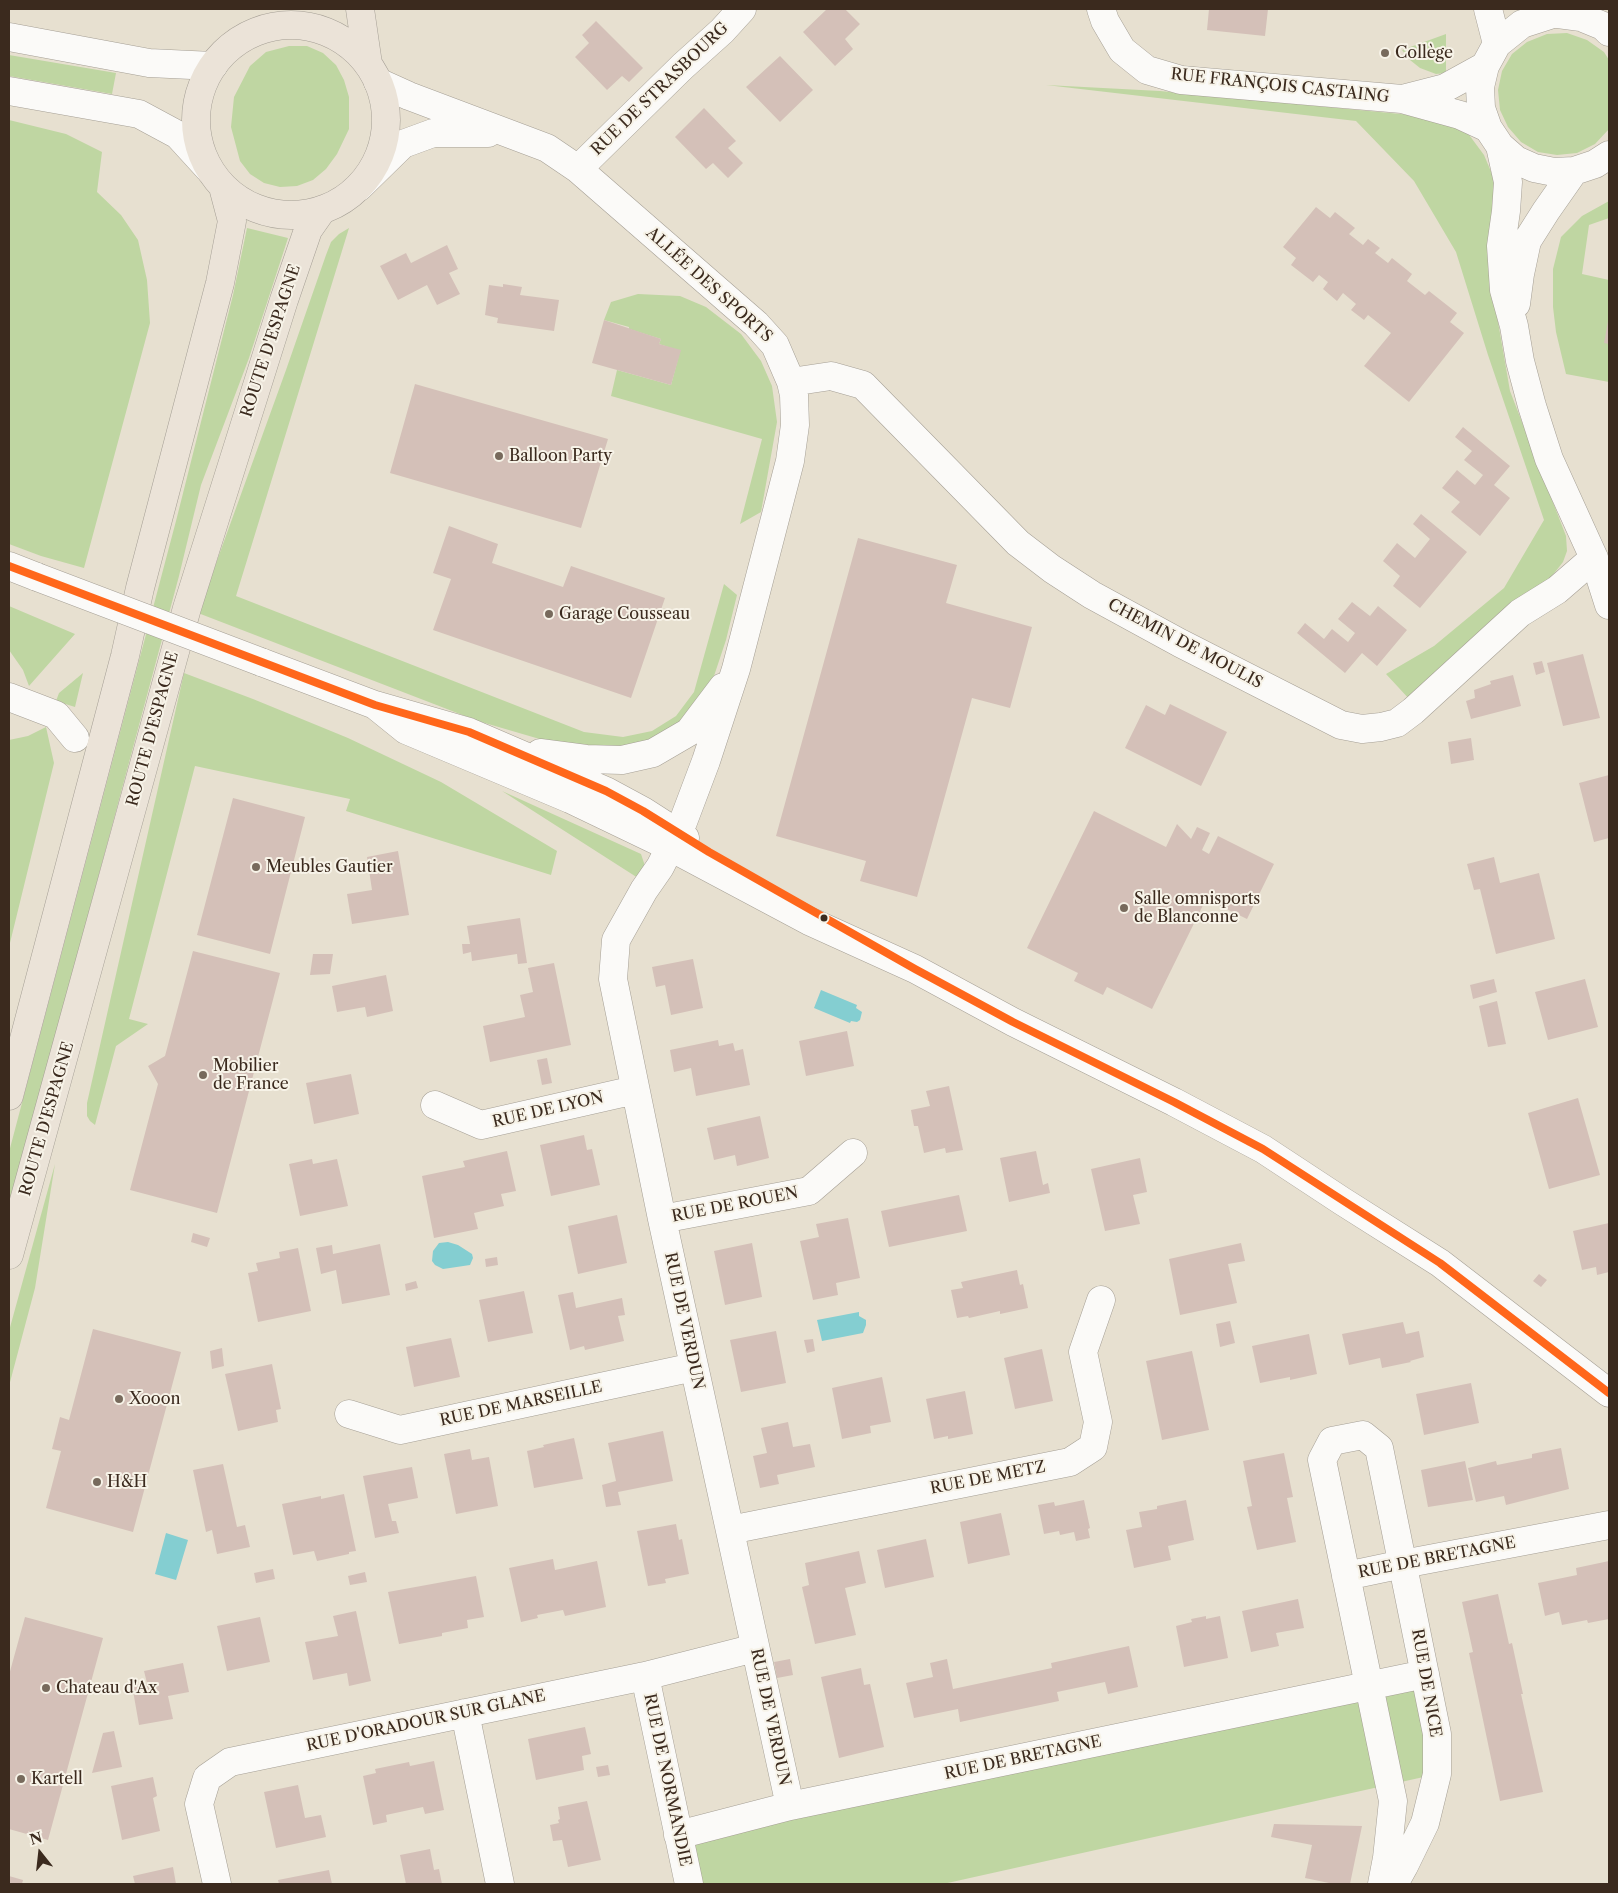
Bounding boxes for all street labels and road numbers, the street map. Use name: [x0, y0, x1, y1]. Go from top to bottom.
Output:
street label: RUE DE STRASBOURG: [587, 19, 733, 159]
street label: RUE FRANÇOIS CASTAING: [1170, 65, 1390, 107]
street label: ALLÉE DES SPORTS: [642, 223, 776, 347]
street label: ROUTE D'ESPAGNE: [237, 262, 305, 420]
street label: CHEMIN DE MOULIS: [1104, 595, 1266, 693]
street label: ROUTE D'ESPAGNE: [123, 649, 183, 809]
street label: ROUTE D'ESPAGNE: [16, 1040, 78, 1198]
street label: RUE DE LYON: [491, 1088, 605, 1132]
street label: RUE DE ROUEN: [670, 1183, 800, 1227]
street label: RUE DE VERDUN: [660, 1251, 708, 1391]
street label: RUE DE MARSEILLE: [438, 1377, 604, 1431]
street label: RUE DE METZ: [929, 1457, 1047, 1499]
street label: RUE DE BRETAGNE: [1356, 1533, 1518, 1583]
street label: RUE DE NICE: [1407, 1627, 1445, 1739]
street label: RUE DE VERDUN: [746, 1647, 794, 1787]
street label: RUE D'ORADOUR SUR GLANE: [305, 1686, 547, 1756]
street label: RUE DE NORMANDIE: [639, 1692, 695, 1868]
street label: RUE DE BRETAGNE: [943, 1732, 1103, 1784]

